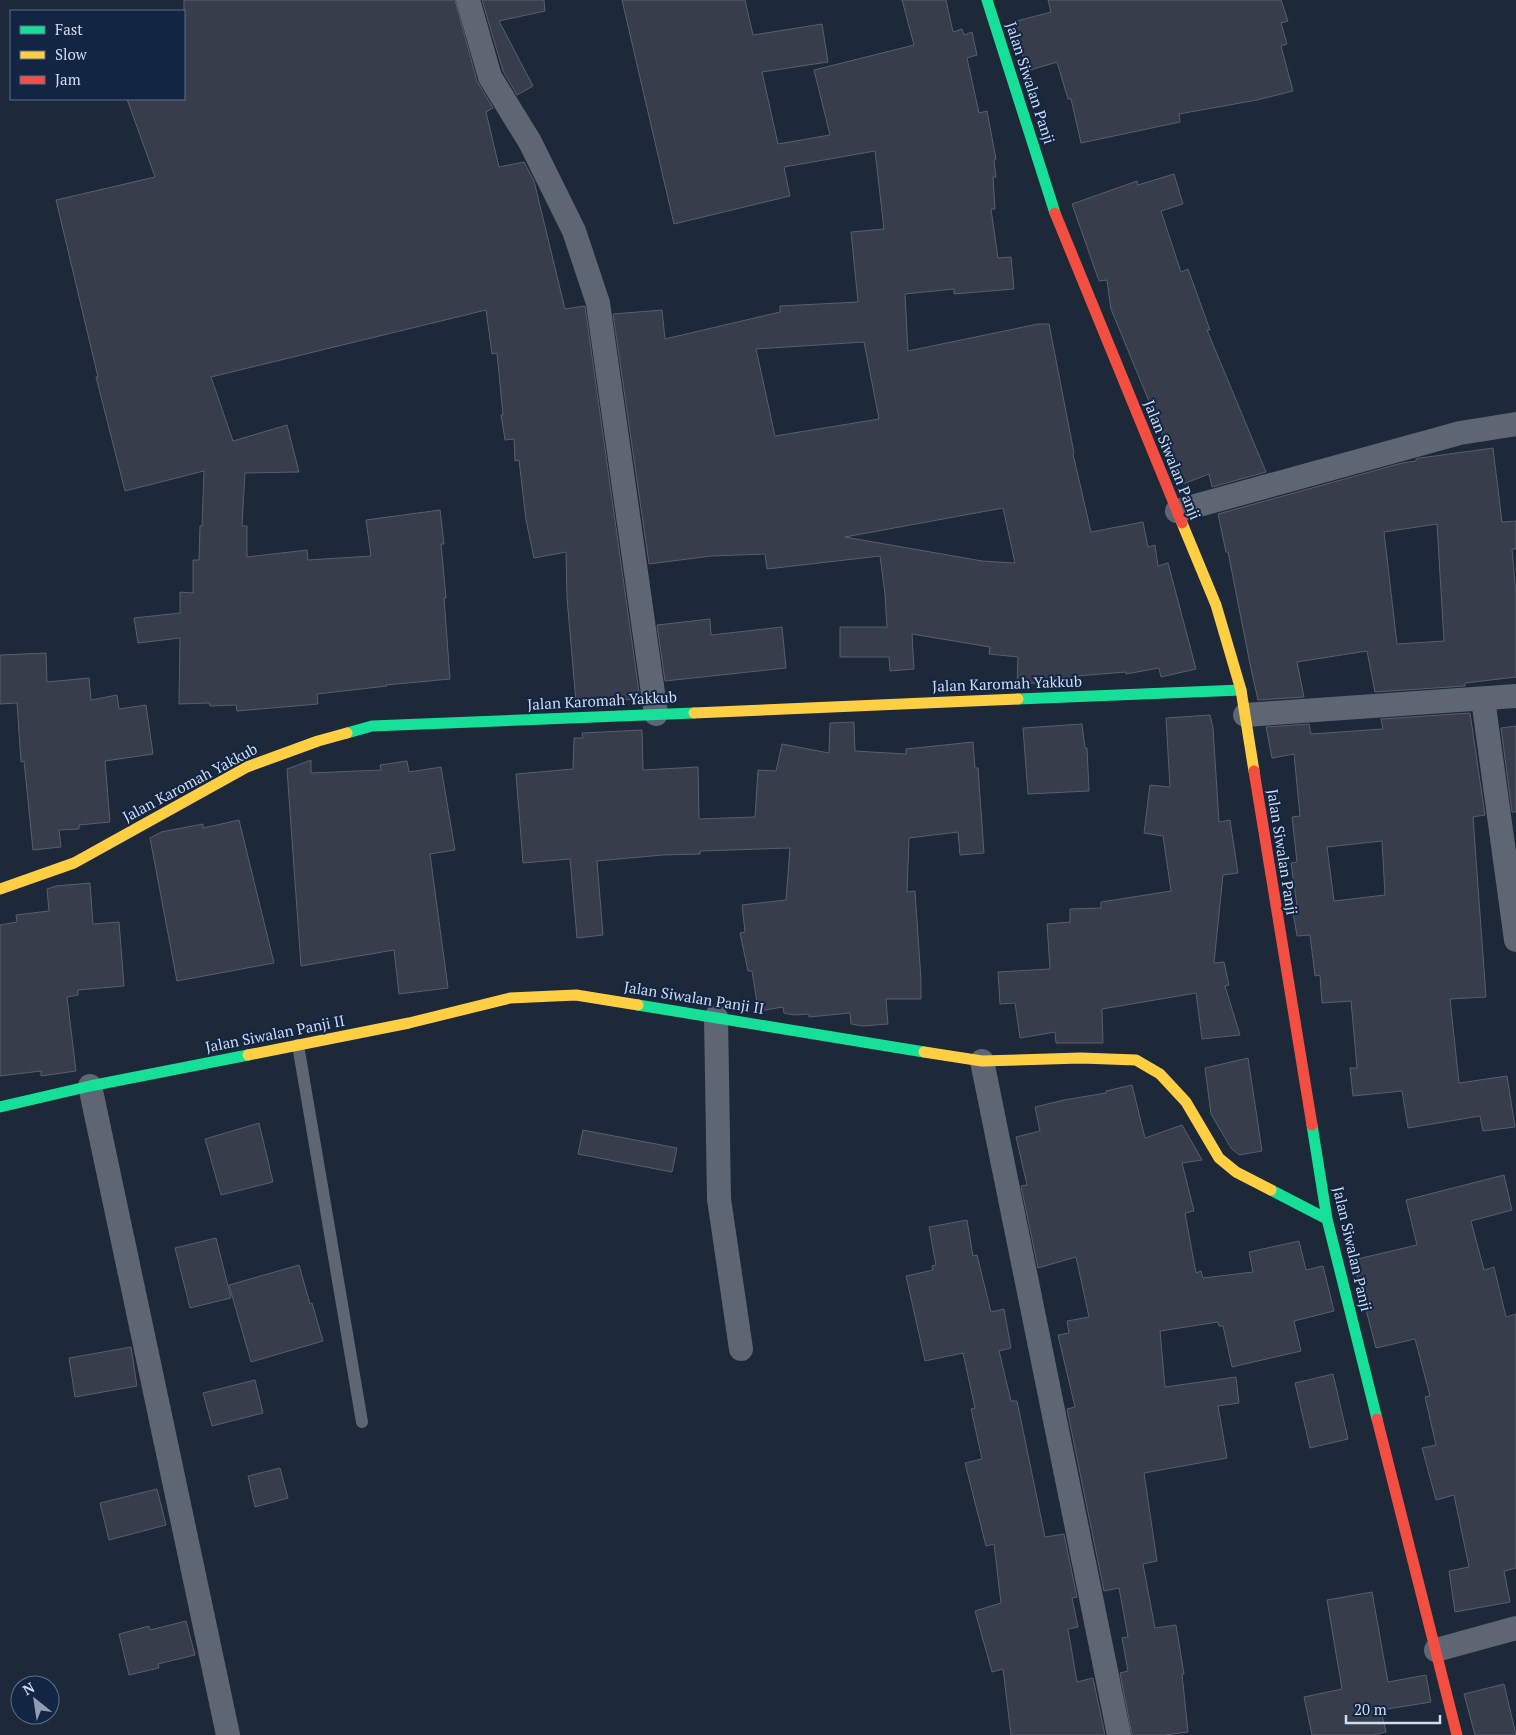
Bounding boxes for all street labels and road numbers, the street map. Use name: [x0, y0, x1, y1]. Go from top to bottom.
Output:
street label: Jalan Siwalan Panji: [1002, 19, 1060, 146]
street label: Jalan Siwalan Panji: [1140, 397, 1206, 522]
street label: Jalan Karomah Yakkub: [932, 670, 1082, 696]
street label: Jalan Karomah Yakkub: [527, 686, 677, 714]
street label: Jalan Karomah Yakkub: [119, 738, 260, 826]
street label: Jalan Siwalan Panji: [1263, 787, 1303, 916]
street label: Jalan Siwalan Panji II: [623, 976, 766, 1018]
street label: Jalan Siwalan Panji II: [203, 1010, 346, 1056]
street label: Jalan Siwalan Panji: [1329, 1185, 1377, 1313]

